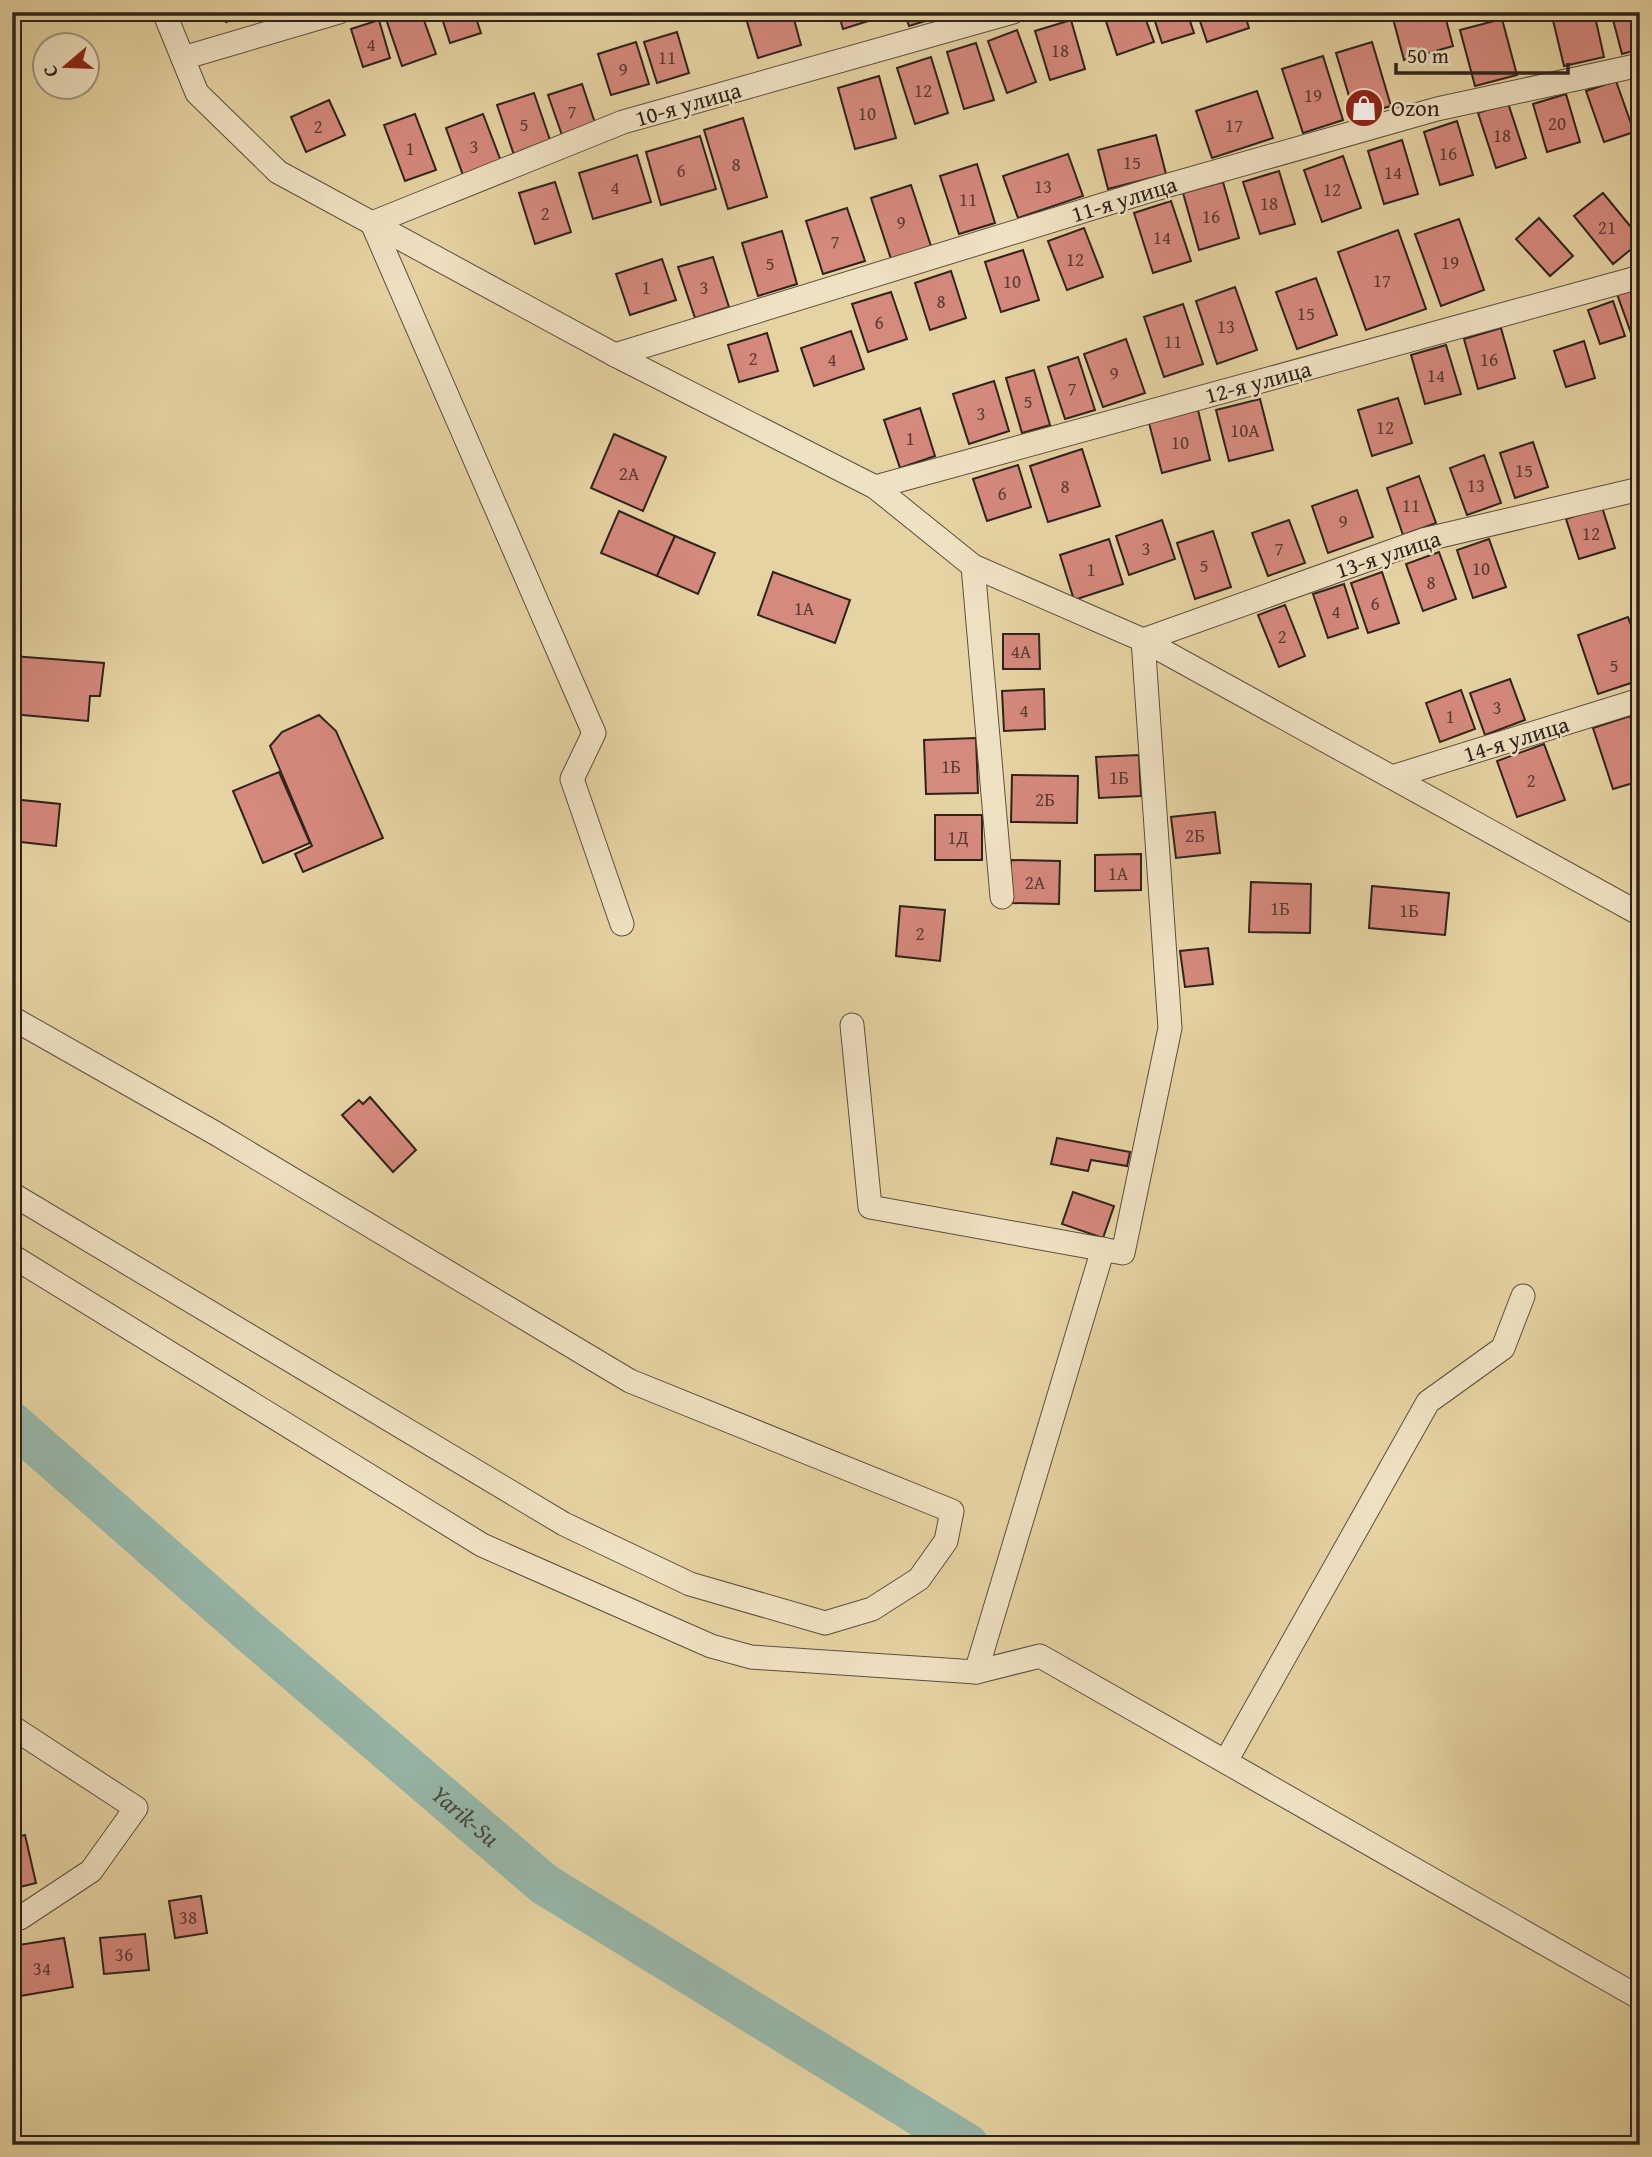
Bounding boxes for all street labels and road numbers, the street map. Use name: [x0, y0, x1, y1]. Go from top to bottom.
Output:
street label: 10-я улица: [631, 73, 745, 134]
street label: 11-я улица: [1067, 167, 1181, 230]
street label: 12-я улица: [1201, 351, 1315, 412]
street label: 13-я улица: [1331, 521, 1445, 586]
street label: 14-я улица: [1459, 707, 1573, 770]

